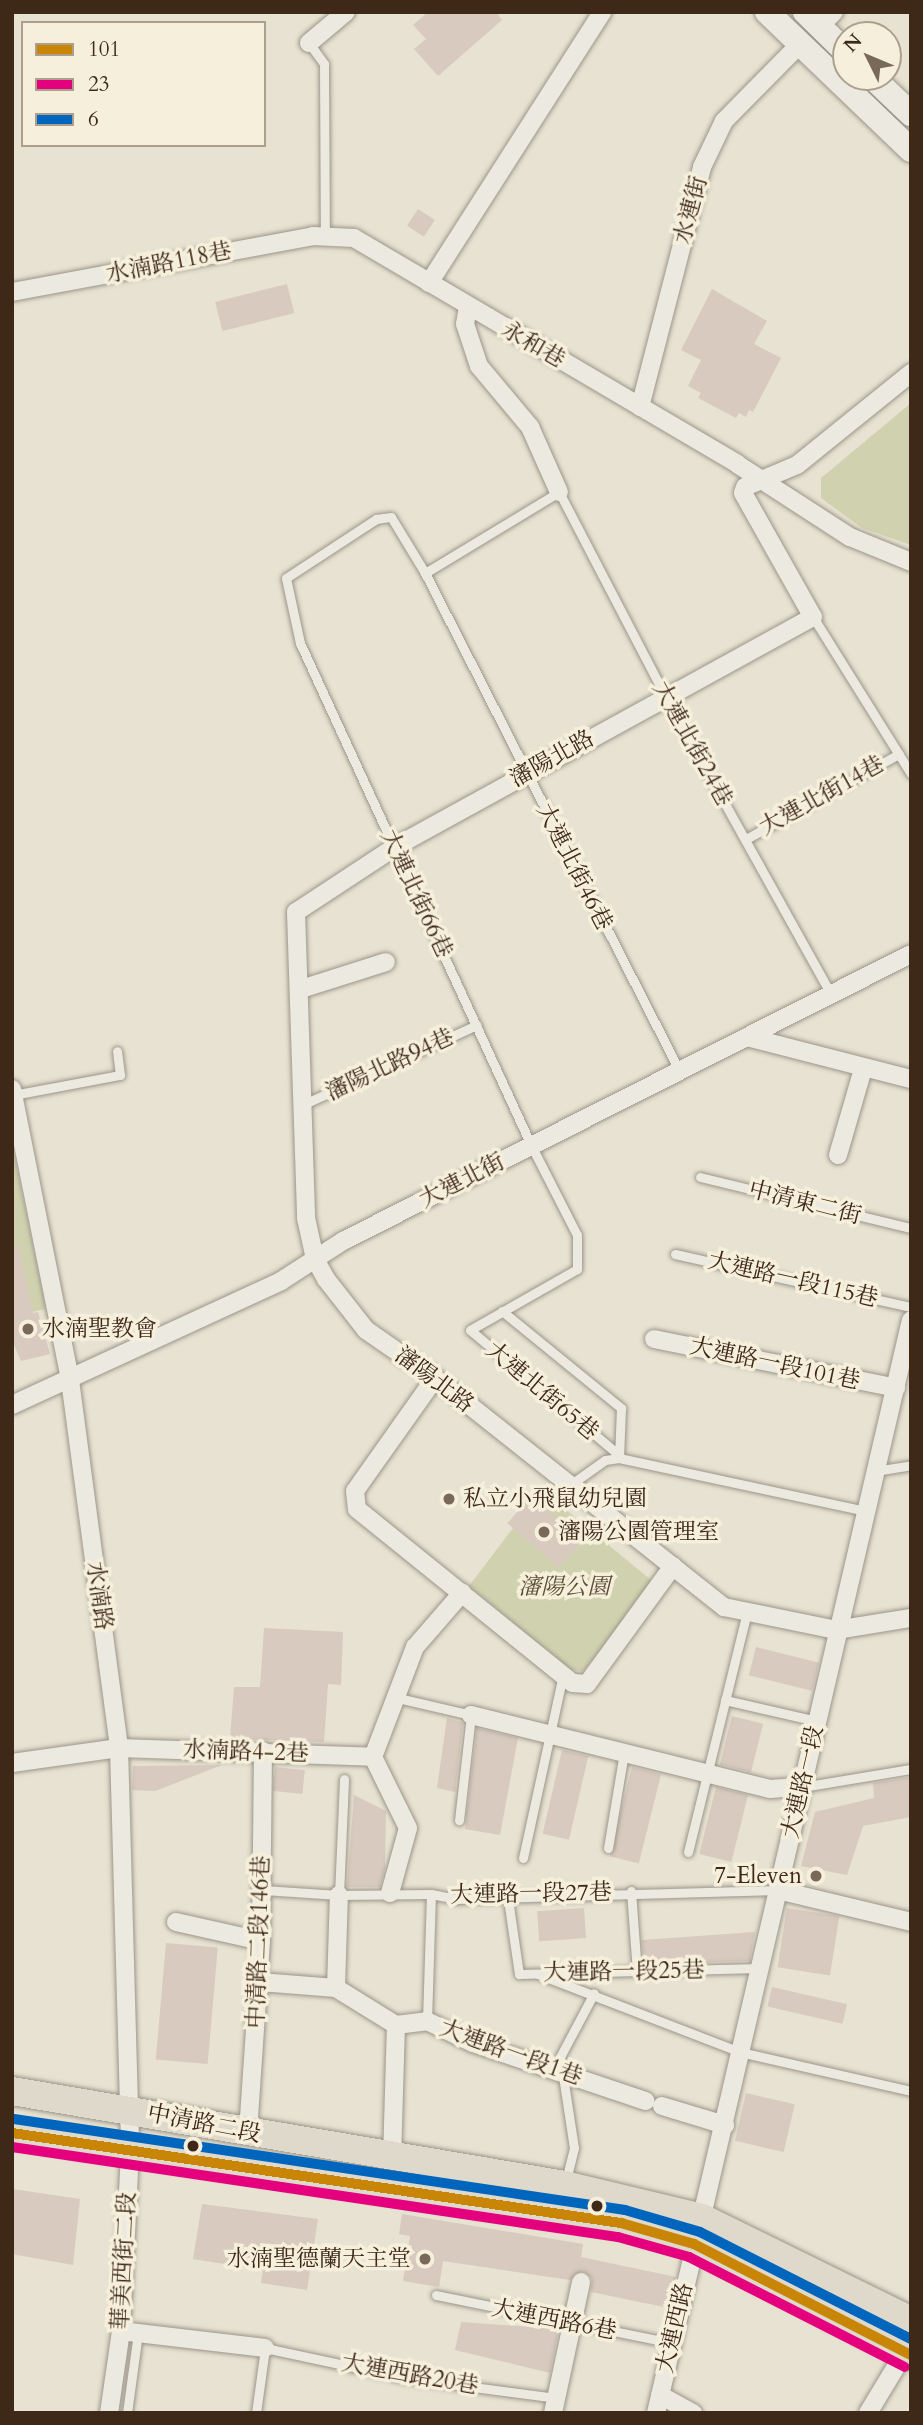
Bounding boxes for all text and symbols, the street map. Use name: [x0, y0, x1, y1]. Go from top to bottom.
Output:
legend: [21, 21, 266, 147]
north arrow: [832, 21, 902, 91]
text: N: [838, 28, 868, 58]
text: 101: [88, 35, 120, 64]
text: 23: [88, 70, 110, 99]
text: 6: [88, 105, 99, 134]
street label: 水連街: [669, 173, 713, 247]
street label: 水湳路118巷: [104, 237, 234, 289]
street label: 永和巷: [496, 316, 570, 374]
street label: 大連北街24巷: [646, 677, 738, 811]
street label: 瀋陽北路: [505, 725, 599, 793]
street label: 大連北街14巷: [755, 750, 889, 842]
street label: 大連北街46巷: [530, 799, 618, 935]
street label: 大連北街66巷: [374, 825, 458, 963]
street label: 瀋陽北路94巷: [321, 1023, 459, 1107]
street label: 大連北街: [415, 1148, 509, 1214]
street label: 中清東二街: [746, 1176, 864, 1230]
street label: 大連路一段115巷: [705, 1247, 881, 1313]
place label: 水湳聖教會: [42, 1315, 157, 1343]
marker: 水湳聖教會: [20, 1321, 36, 1337]
street label: 大連路一段101巷: [687, 1332, 863, 1396]
street label: 大連北街65巷: [480, 1336, 604, 1446]
street label: 瀋陽北路: [389, 1341, 479, 1419]
place label: 私立小飛鼠幼兒園: [463, 1485, 647, 1513]
marker: 私立小飛鼠幼兒園: [441, 1491, 457, 1507]
place label: 瀋陽公園管理室: [558, 1518, 719, 1546]
marker: 瀋陽公園管理室: [536, 1524, 552, 1540]
street label: 水湳路: [81, 1560, 117, 1632]
park label: 瀋陽公園: [518, 1573, 610, 1601]
street label: 大連路一段: [777, 1723, 829, 1841]
street label: 水湳路4-2巷: [183, 1736, 309, 1768]
street label: 中清路二段146巷: [242, 1855, 276, 2029]
place label: 7-Eleven: [714, 1862, 802, 1890]
marker: 7-Eleven: [808, 1868, 824, 1884]
street label: 大連路一段27巷: [450, 1879, 612, 1909]
street label: 大連路一段25巷: [543, 1957, 705, 1987]
street label: 大連路一段1巷: [436, 2014, 586, 2092]
street label: 中清路二段: [145, 2099, 263, 2149]
unlabelled marker: [186, 2139, 200, 2153]
street label: 華美西街二段: [107, 2191, 141, 2331]
unlabelled marker: [590, 2199, 604, 2213]
place label: 水湳聖德蘭天主堂: [227, 2245, 411, 2273]
marker: 水湳聖德蘭天主堂: [417, 2251, 433, 2267]
street label: 大連西路: [651, 2280, 699, 2376]
street label: 大連西路6巷: [489, 2294, 619, 2346]
street label: 大連西路20巷: [339, 2349, 481, 2401]

